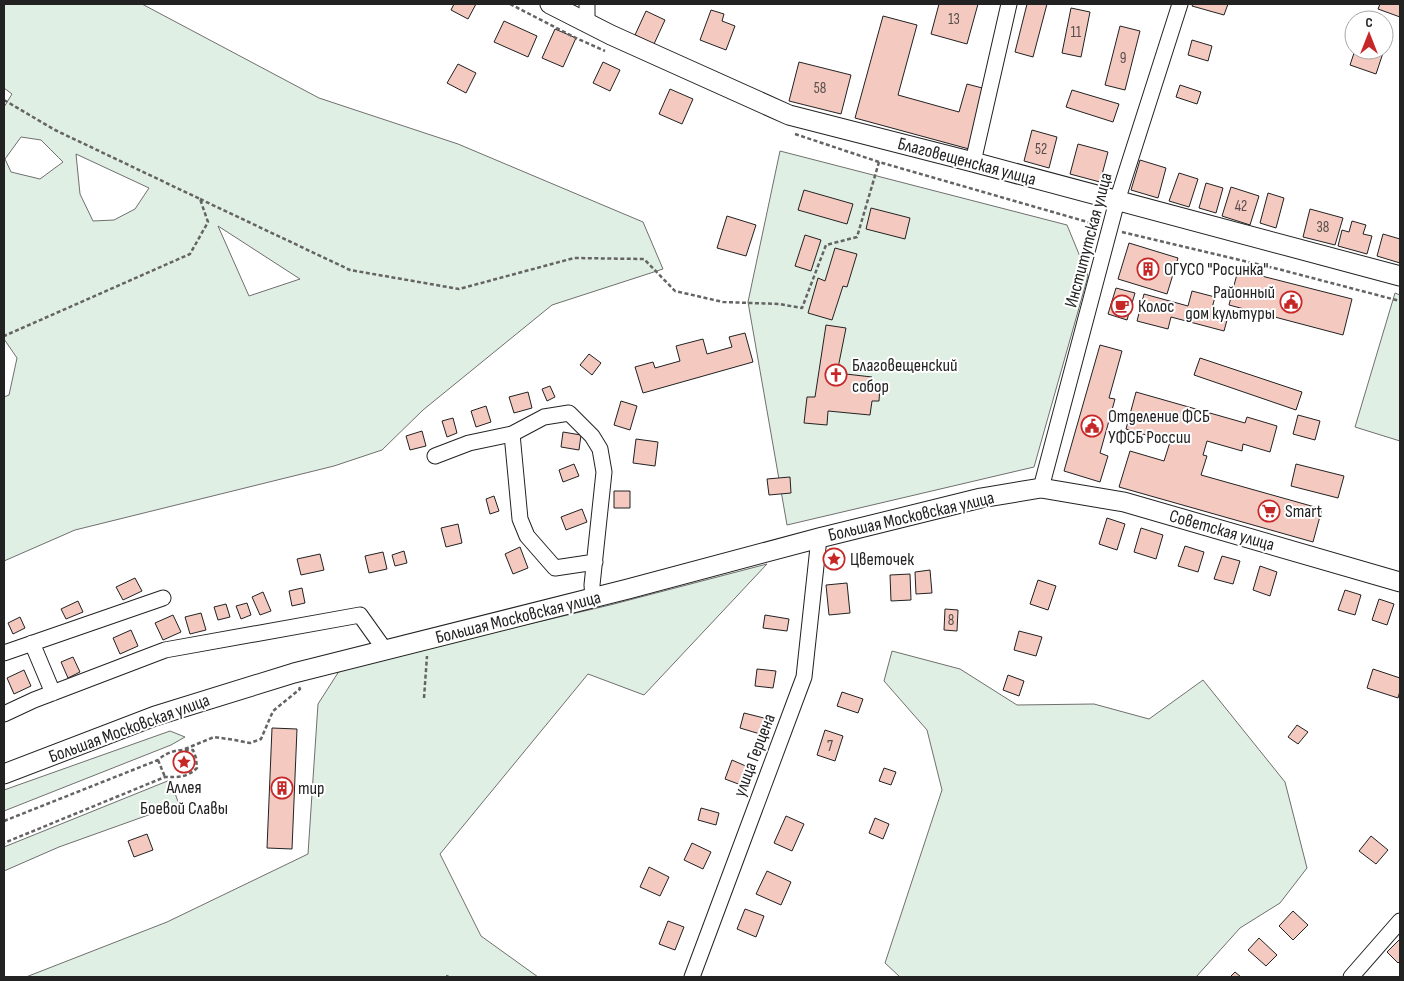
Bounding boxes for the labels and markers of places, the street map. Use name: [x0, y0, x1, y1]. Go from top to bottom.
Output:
building icon: ОГУСО "Росинка": [1136, 257, 1160, 281]
place label: ОГУСО "Росинка": [1164, 259, 1269, 280]
place label: Районный дом культуры: [1185, 282, 1275, 324]
public building icon: Районный дом культуры: [1279, 290, 1303, 314]
cafe icon: Колос: [1110, 294, 1134, 318]
place label: Колос: [1138, 296, 1174, 317]
place label: Благовещенский собор: [852, 355, 957, 397]
church icon: Благовещенский собор: [824, 363, 848, 387]
place label: Отделение ФСБ УФСБ России: [1108, 406, 1210, 448]
public building icon: Отделение ФСБ УФСБ России: [1080, 414, 1104, 438]
supermarket icon: Smart: [1257, 499, 1281, 523]
place label: Smart: [1285, 501, 1323, 522]
place icon: Цветочек: [822, 547, 846, 571]
place label: Цветочек: [850, 549, 914, 570]
place icon: Аллея Боевой Славы: [172, 750, 196, 774]
building icon: тир: [270, 776, 294, 800]
place label: Аллея Боевой Славы: [140, 777, 228, 819]
place label: тир: [298, 778, 325, 799]

